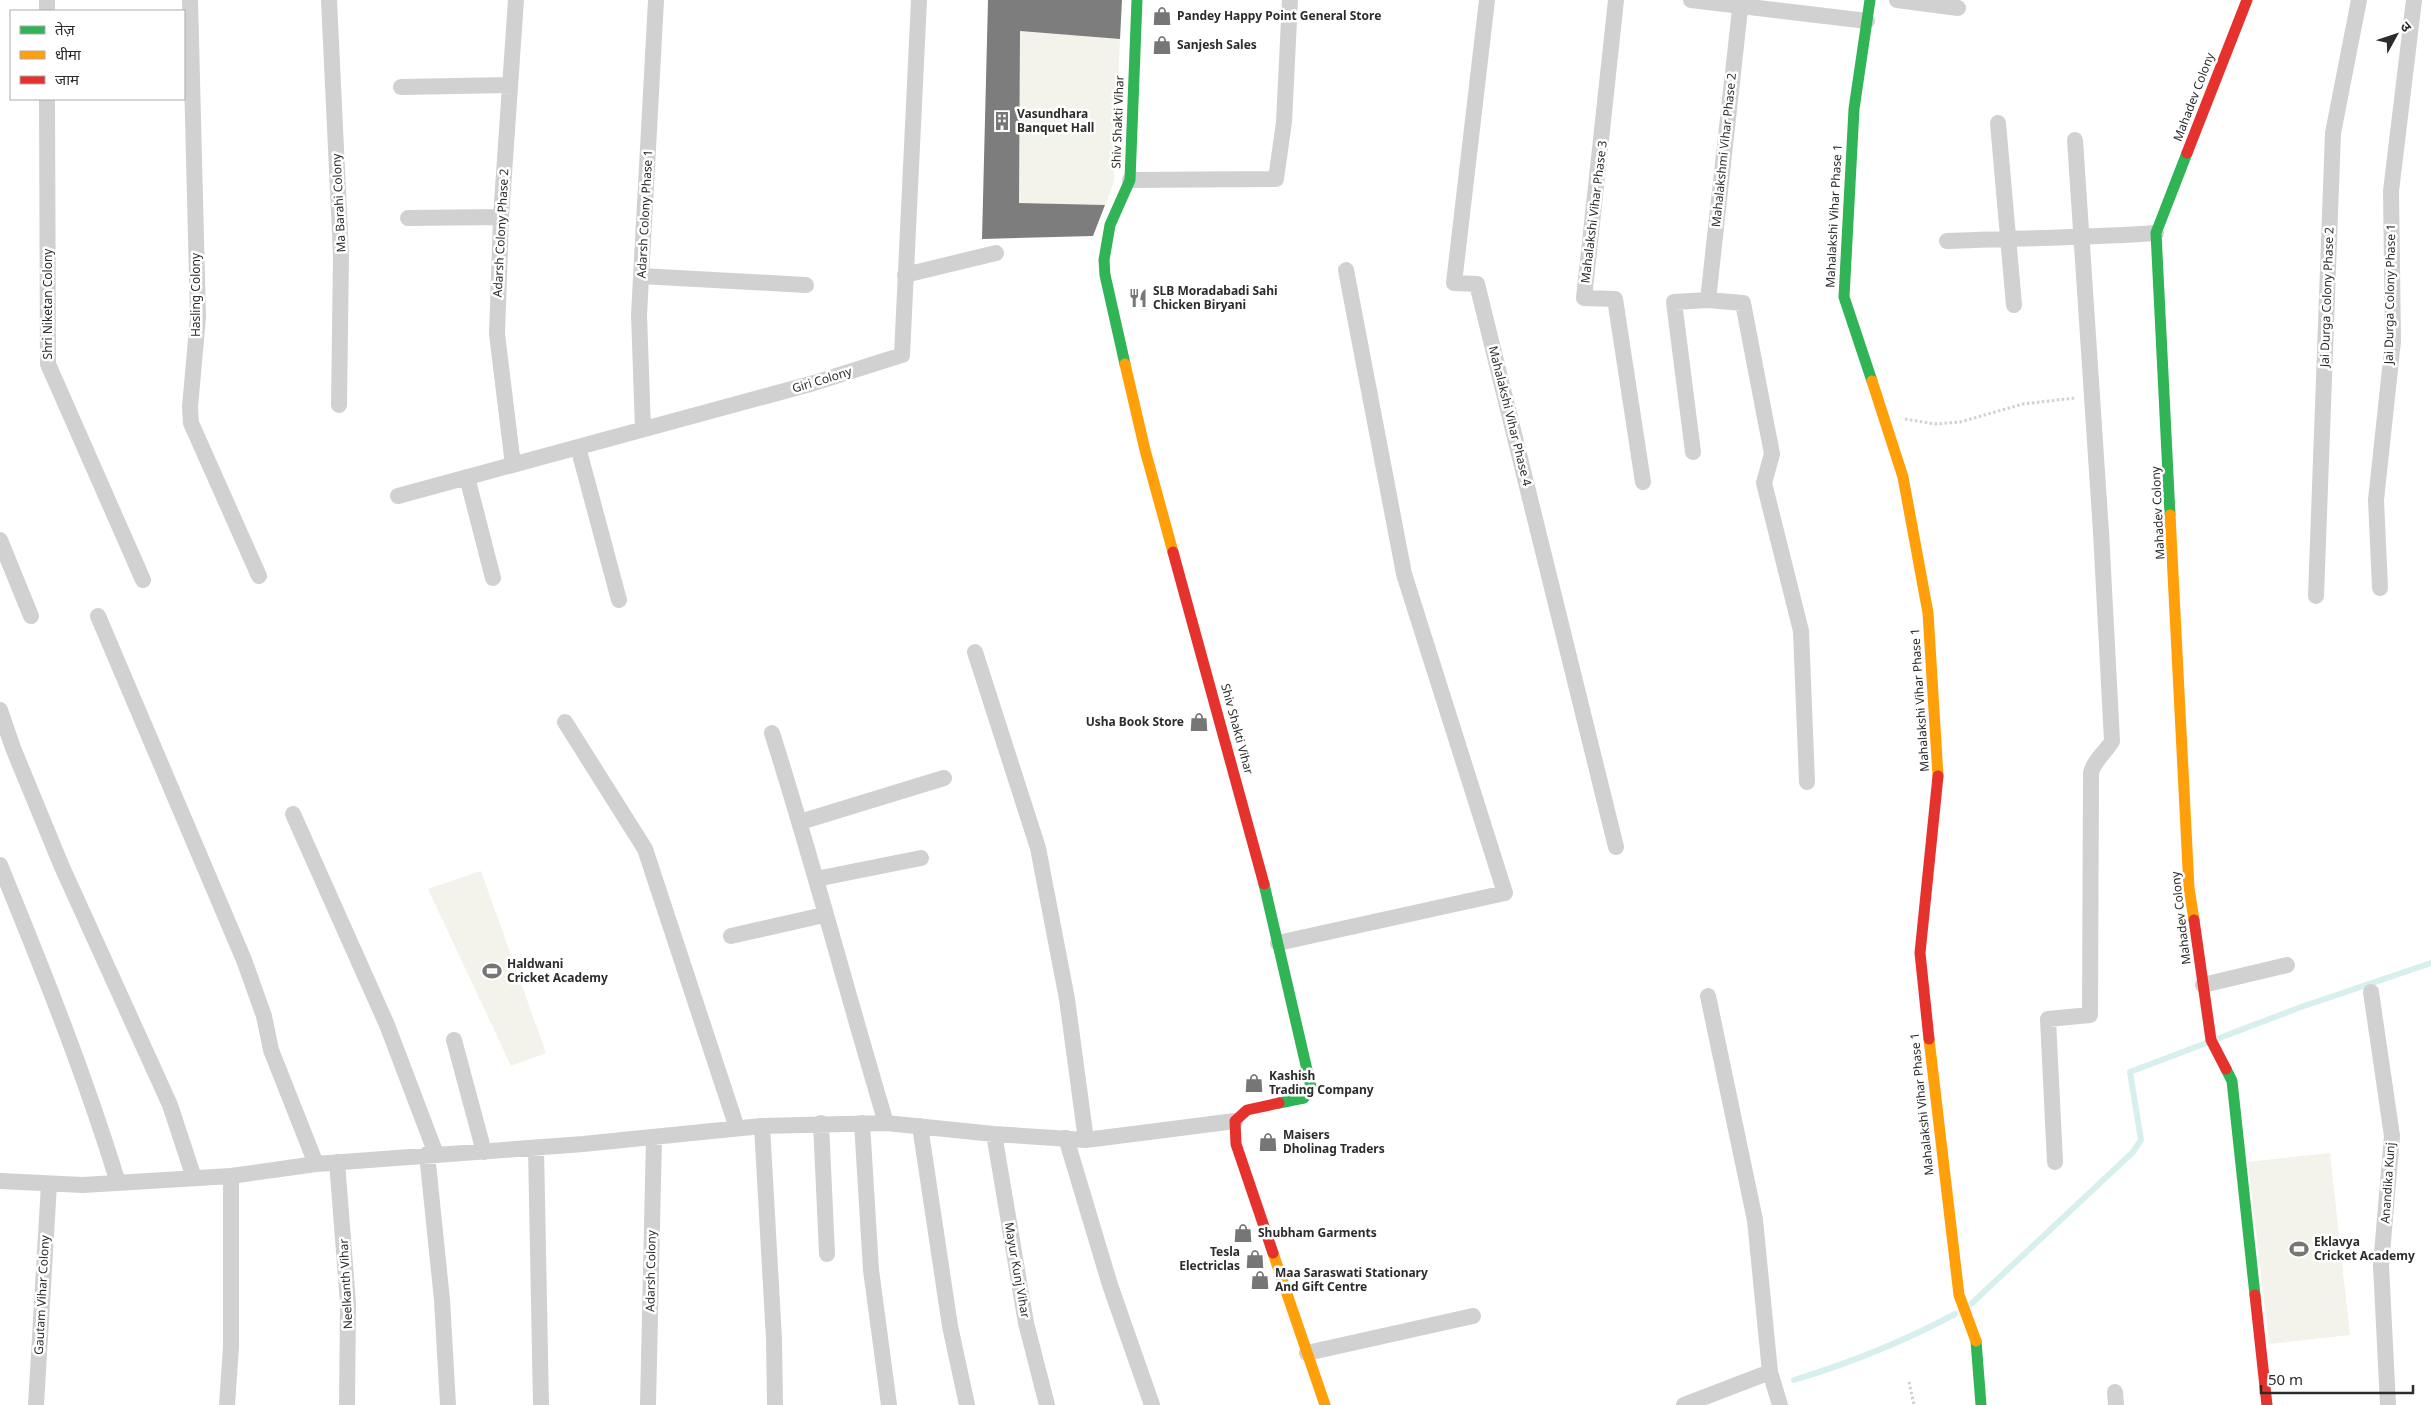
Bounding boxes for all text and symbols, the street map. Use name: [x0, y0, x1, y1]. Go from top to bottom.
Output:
shop icon: Pandey Happy Point General Store: [1151, 5, 1173, 27]
place label: Pandey Happy Point General Store: [1177, 7, 1381, 24]
legend: [10, 10, 185, 100]
north arrow: [2371, 10, 2421, 60]
text: उ: [2396, 17, 2417, 36]
text: तेज़: [55, 19, 76, 39]
shop icon: Sanjesh Sales: [1151, 34, 1173, 56]
place label: Sanjesh Sales: [1177, 36, 1257, 53]
text: धीमा: [55, 44, 82, 64]
street label: Mahadev Colony: [2169, 49, 2219, 144]
text: जाम: [55, 69, 80, 89]
street label: Mahalakshmi Vihar Phase 2: [1707, 72, 1740, 228]
street label: Shiv Shakti Vihar: [1107, 75, 1128, 169]
place label: Vasundhara Banquet Hall: [1017, 105, 1094, 136]
building icon: Vasundhara Banquet Hall: [991, 110, 1013, 132]
street label: Mahalakshi Vihar Phase 3: [1576, 139, 1611, 284]
street label: Mahalakshi Vihar Phase 1: [1821, 144, 1846, 288]
street label: Adarsh Colony Phase 1: [633, 149, 656, 279]
street label: Ma Barahi Colony: [327, 152, 350, 253]
street label: Adarsh Colony Phase 2: [489, 168, 512, 298]
street label: Jai Durga Colony Phase 1: [2380, 224, 2399, 365]
street label: Jai Durga Colony Phase 2: [2316, 226, 2337, 368]
street label: Shri Niketan Colony: [39, 248, 56, 359]
street label: Hasling Colony: [187, 252, 204, 337]
place label: SLB Moradabadi Sahi Chicken Biryani: [1153, 282, 1278, 313]
restaurant icon: SLB Moradabadi Sahi Chicken Biryani: [1127, 287, 1149, 309]
street label: Mahalakshi Vihar Phase 4: [1485, 344, 1536, 488]
street label: Giri Colony: [790, 362, 855, 397]
street label: Mahadev Colony: [2147, 465, 2168, 560]
street label: Mahalakshi Vihar Phase 1: [1906, 628, 1933, 772]
street label: Shiv Shakti Vihar: [1217, 682, 1258, 776]
shop icon: Usha Book Store: [1188, 711, 1210, 733]
place label: Usha Book Store: [1086, 713, 1184, 730]
street label: Mahadev Colony: [2166, 870, 2195, 966]
place label: Haldwani Cricket Academy: [507, 955, 608, 986]
sports icon: Haldwani Cricket Academy: [481, 960, 503, 982]
street label: Mahalakshi Vihar Phase 1: [1906, 1032, 1937, 1176]
place label: Kashish Trading Company: [1269, 1067, 1374, 1098]
shop icon: Kashish Trading Company: [1243, 1072, 1265, 1094]
place label: Maisers Dholinag Traders: [1283, 1126, 1385, 1157]
shop icon: Maisers Dholinag Traders: [1257, 1131, 1279, 1153]
street label: Anandika Kunj: [2376, 1142, 2399, 1224]
street label: Mayur Kunj Vihar: [1001, 1221, 1034, 1319]
shop icon: Shubham Garments: [1232, 1222, 1254, 1244]
place label: Shubham Garments: [1258, 1224, 1377, 1241]
street label: Adarsh Colony: [641, 1229, 660, 1312]
place label: Eklavya Cricket Academy: [2314, 1233, 2415, 1264]
street label: Gautam Vihar Colony: [30, 1234, 53, 1355]
street label: Neelkanth Vihar: [335, 1238, 356, 1330]
sports icon: Eklavya Cricket Academy: [2288, 1238, 2310, 1260]
place label: Tesla Electriclas: [1179, 1243, 1240, 1274]
shop icon: Tesla Electriclas: [1244, 1248, 1266, 1270]
place label: Maa Saraswati Stationary And Gift Centre: [1275, 1264, 1428, 1295]
shop icon: Maa Saraswati Stationary And Gift Centre: [1249, 1269, 1271, 1291]
scale bar: [2261, 1362, 2414, 1394]
text: 50 m: [2268, 1369, 2303, 1389]

